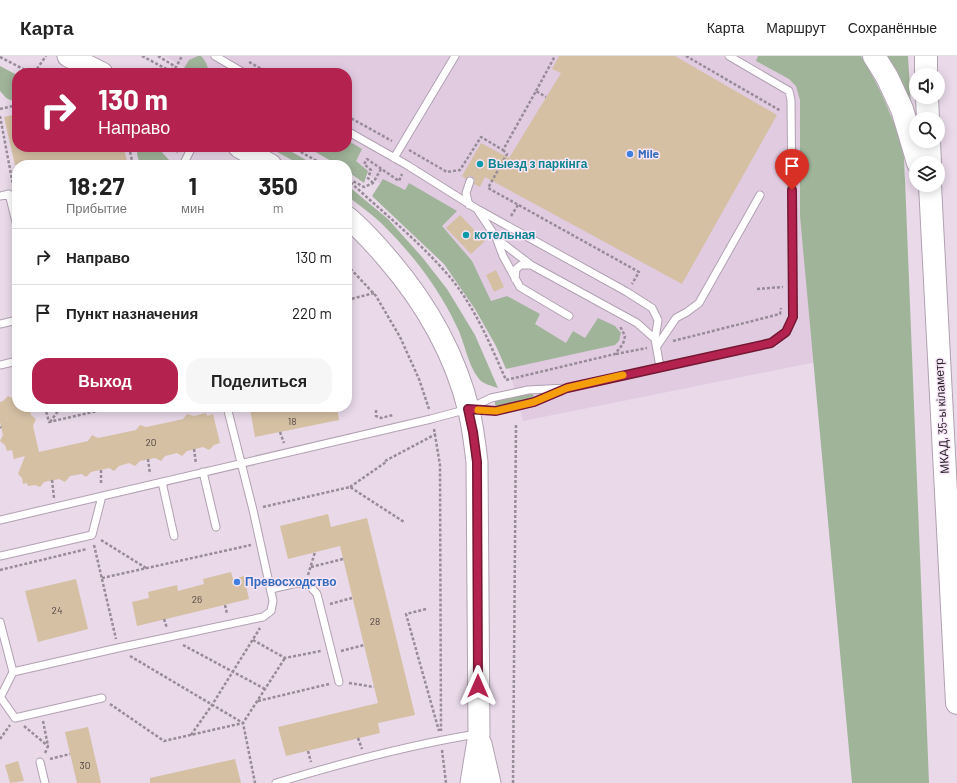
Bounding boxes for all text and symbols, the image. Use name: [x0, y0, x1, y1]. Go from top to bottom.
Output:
text: Карта: [20, 16, 74, 39]
text: Карта: [707, 19, 744, 36]
text: Маршрут: [766, 19, 826, 36]
text: Сохранённые: [848, 19, 937, 36]
map controls: [909, 68, 945, 192]
button: sound: [909, 68, 945, 104]
text: 130 m: [98, 82, 168, 116]
icon: right: [32, 84, 84, 136]
button: search: [909, 112, 945, 148]
text: Направо: [98, 116, 170, 138]
place label: Mile: [638, 146, 660, 160]
marker: Mile: [625, 149, 635, 159]
pin: [775, 149, 809, 190]
icon: arrive: [781, 155, 803, 177]
place label: Выезд з паркінга: [488, 156, 588, 171]
button: layers: [909, 156, 945, 192]
marker: Выезд з паркінга: [475, 159, 485, 169]
text: 18:27: [69, 171, 124, 200]
text: 1: [188, 171, 197, 200]
text: 350: [258, 171, 298, 200]
text: Прибытие: [66, 200, 127, 216]
text: мин: [181, 200, 204, 216]
text: m: [273, 200, 284, 216]
place label: котельная: [474, 227, 535, 241]
marker: котельная: [461, 230, 471, 240]
icon: right: [32, 246, 54, 268]
text: Направо: [66, 248, 130, 266]
text: 130 m: [295, 248, 332, 266]
icon: arrive: [32, 302, 54, 324]
text: Пункт назначения: [66, 304, 198, 322]
text: 220 m: [292, 304, 332, 322]
button: Выход: [32, 358, 178, 404]
button: Поделиться: [186, 358, 332, 404]
street label: МКАД, 35-ы кіламетр: [931, 358, 952, 474]
house number: 18: [288, 415, 296, 427]
house number: 20: [145, 436, 157, 448]
place label: Превосходство: [245, 574, 337, 589]
marker: Превосходство: [232, 577, 242, 587]
house number: 26: [192, 593, 202, 605]
house number: 24: [52, 604, 62, 616]
house number: 28: [370, 615, 380, 627]
position arrow: [457, 665, 499, 707]
house number: 30: [80, 759, 90, 771]

